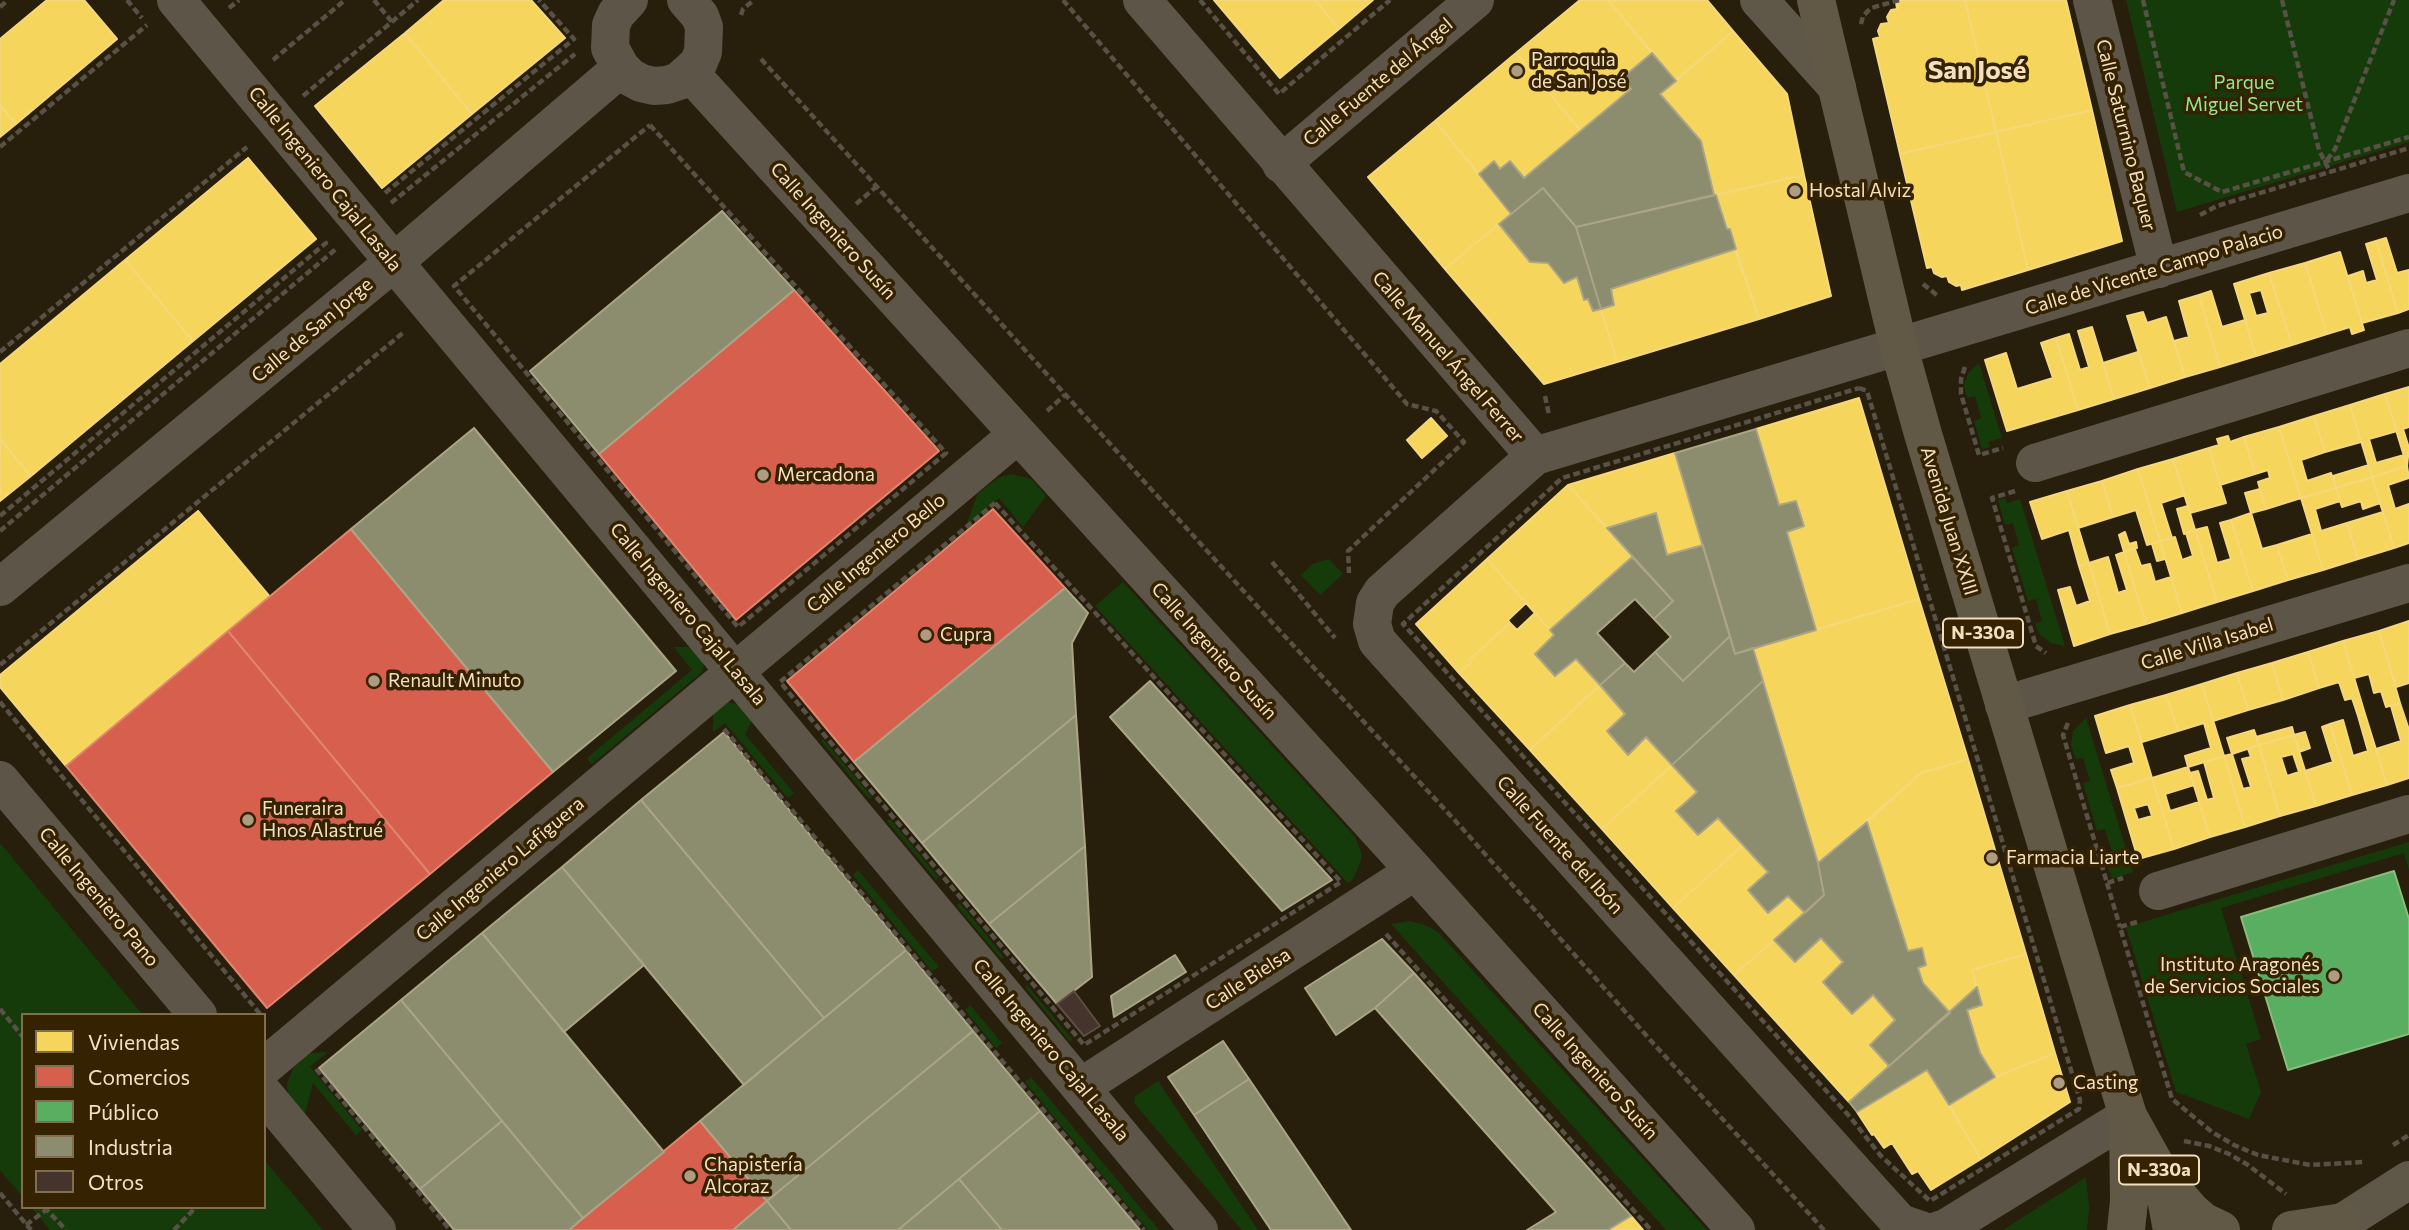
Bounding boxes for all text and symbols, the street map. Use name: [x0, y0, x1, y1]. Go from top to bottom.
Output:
street label: Calle Fuente del Ángel: [1299, 13, 1457, 151]
street label: Calle Saturnino Baquer: [2091, 37, 2161, 233]
place label: Parroquia de San José: [1531, 49, 1627, 93]
district label: San José: [1928, 54, 2026, 86]
marker: Parroquia de San José: [1509, 63, 1525, 79]
park label: Parque Miguel Servet: [2185, 72, 2303, 116]
street label: Calle Ingeniero Cajal Lasala: [243, 82, 407, 276]
street label: Calle Ingeniero Susín: [765, 158, 901, 304]
place label: Hostal Alviz: [1809, 180, 1911, 202]
marker: Hostal Alviz: [1787, 183, 1803, 199]
street label: Calle de Vicente Campo Palacio: [2022, 220, 2286, 320]
street label: Calle Manuel Ángel Ferrer: [1367, 267, 1529, 447]
street label: Calle de San Jorge: [247, 273, 377, 387]
street label: Avenida Juan XXIII: [1916, 444, 1982, 598]
place label: Mercadona: [777, 464, 875, 486]
marker: Mercadona: [755, 467, 771, 483]
street label: Calle Ingeniero Bello: [802, 488, 950, 618]
street label: Calle Ingeniero Cajal Lasala: [605, 518, 771, 710]
street label: Calle Ingeniero Susín: [1146, 578, 1282, 724]
street label: Calle Villa Isabel: [2138, 613, 2276, 675]
road number: N-330a: [1943, 618, 2023, 648]
place label: Cupra: [940, 624, 992, 646]
marker: Cupra: [918, 627, 934, 643]
place label: Renault Minuto: [388, 670, 521, 692]
marker: Renault Minuto: [366, 673, 382, 689]
street label: Calle Fuente del Ibón: [1492, 771, 1628, 919]
street label: Calle Ingeniero Lafiguera: [411, 792, 589, 946]
place label: Funeraira Hnos Alastrué: [262, 798, 383, 842]
marker: Funeraira Hnos Alastrué: [240, 812, 256, 828]
street label: Calle Ingeniero Pano: [34, 823, 164, 971]
place label: Farmacia Liarte: [2006, 847, 2139, 869]
marker: Farmacia Liarte: [1984, 850, 2000, 866]
street label: Calle Bielsa: [1201, 943, 1295, 1015]
street label: Calle Ingeniero Cajal Lasala: [968, 954, 1134, 1146]
place label: Instituto Aragonés de Servicios Sociales: [2144, 954, 2320, 998]
marker: Instituto Aragonés de Servicios Sociales: [2326, 968, 2342, 984]
street label: Calle Ingeniero Susín: [1527, 998, 1663, 1144]
legend: [21, 1013, 266, 1209]
text: Viviendas: [88, 1029, 180, 1054]
text: Comercios: [88, 1064, 190, 1089]
place label: Casting: [2073, 1072, 2138, 1094]
marker: Casting: [2051, 1075, 2067, 1091]
text: Público: [88, 1099, 159, 1124]
text: Industria: [88, 1134, 173, 1159]
place label: Chapistería Alcoraz: [704, 1154, 803, 1198]
road number: N-330a: [2119, 1156, 2199, 1184]
marker: Chapistería Alcoraz: [682, 1168, 698, 1184]
text: Otros: [88, 1169, 144, 1194]

